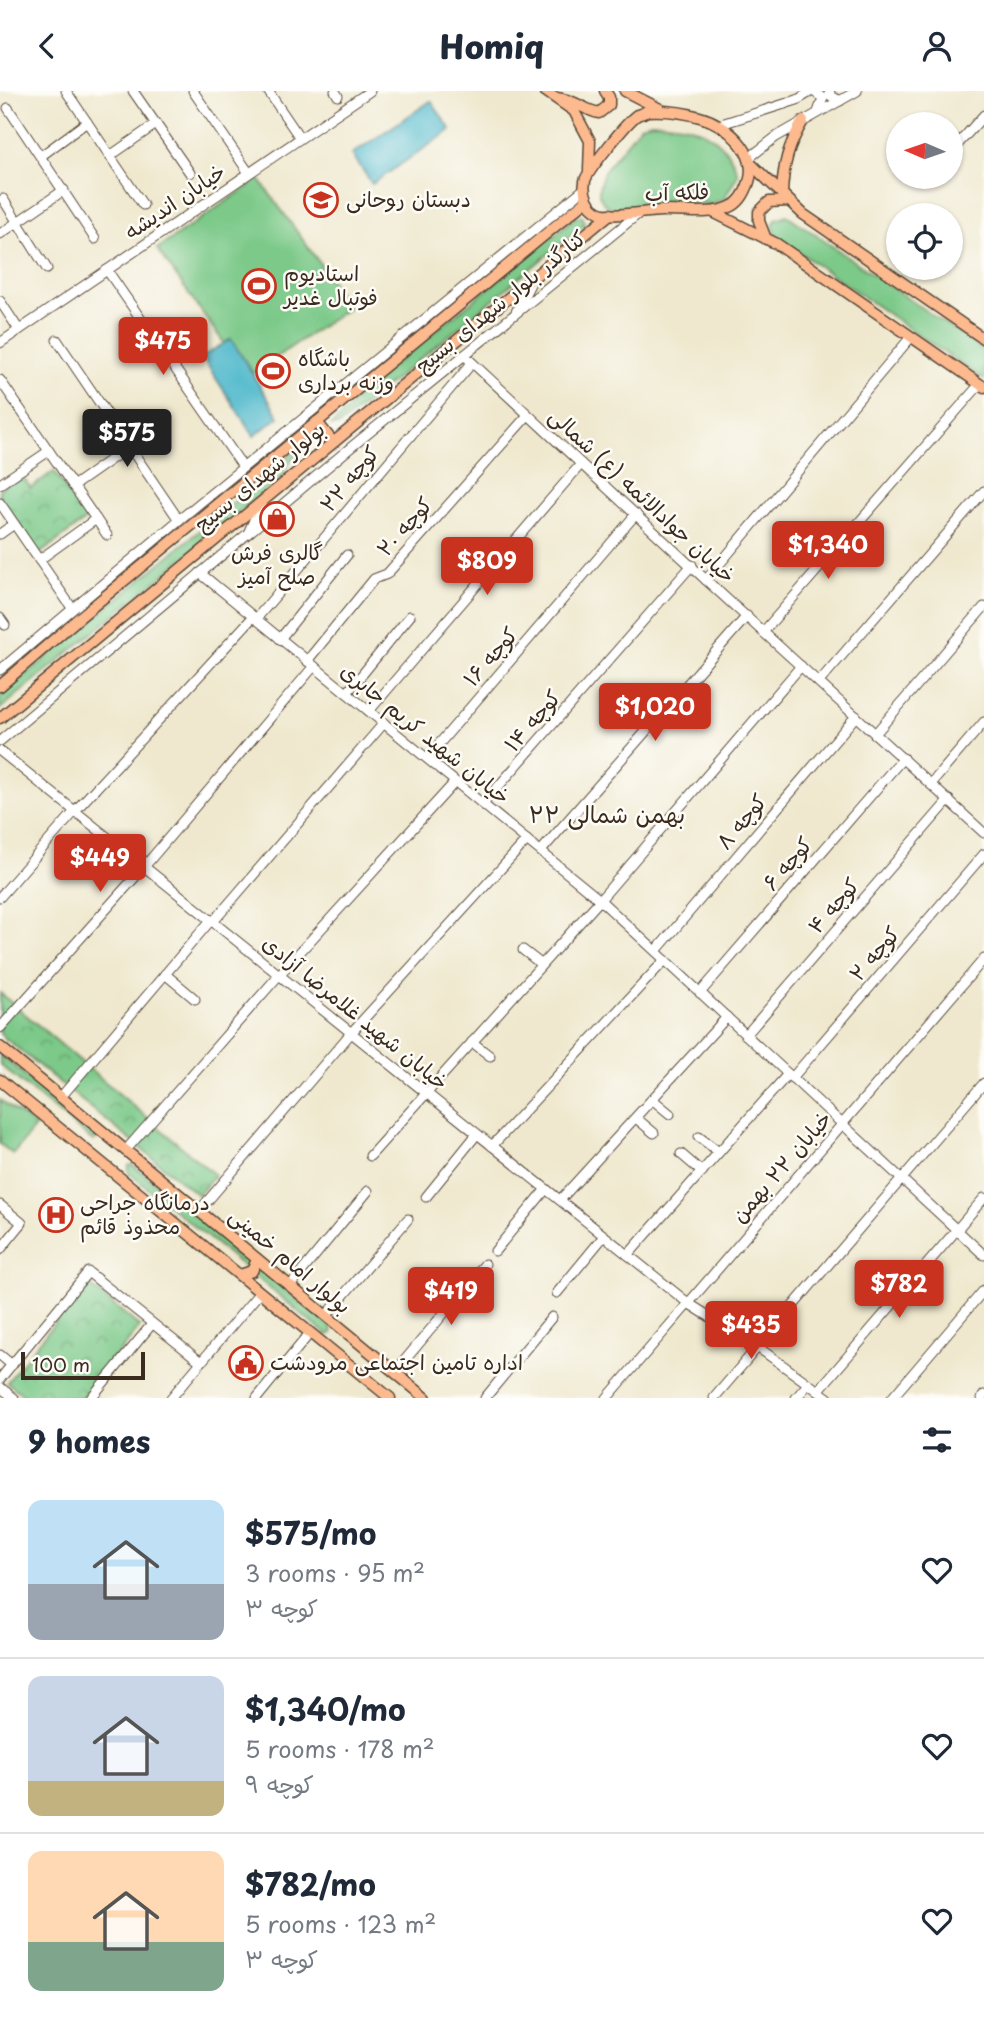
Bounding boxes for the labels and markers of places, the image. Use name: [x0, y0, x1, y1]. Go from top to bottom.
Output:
school or university icon: دبستان روحانی: [302, 181, 340, 219]
place label: دبستان روحانی: [346, 182, 471, 214]
place label: استادیوم فوتبال غدیر: [282, 256, 378, 312]
sports icon: استادیوم فوتبال غدیر: [240, 267, 278, 305]
pin: $475: [122, 317, 204, 377]
place label: باشگاه وزنه برداری: [298, 341, 394, 397]
sports icon: باشگاه وزنه برداری: [254, 352, 292, 390]
pin: $575: [86, 409, 168, 469]
shop icon: گالری فرش صلح آمیز: [258, 500, 296, 538]
pin: $1,340: [771, 521, 885, 581]
place label: گالری فرش صلح آمیز: [231, 535, 323, 591]
pin: $809: [446, 538, 528, 597]
pin: $1,020: [598, 683, 712, 743]
pin: $449: [59, 835, 141, 894]
place label: درمانگاه جراحی محذوذ قائم: [80, 1185, 210, 1243]
hospital icon: درمانگاه جراحی محذوذ قائم: [37, 1196, 75, 1234]
pin: $782: [858, 1261, 940, 1320]
pin: $419: [410, 1267, 492, 1327]
pin: $435: [710, 1301, 792, 1361]
public building icon: اداره تامین اجتماعی مرودشت: [227, 1344, 265, 1382]
place label: اداره تامین اجتماعی مرودشت: [270, 1345, 523, 1377]

